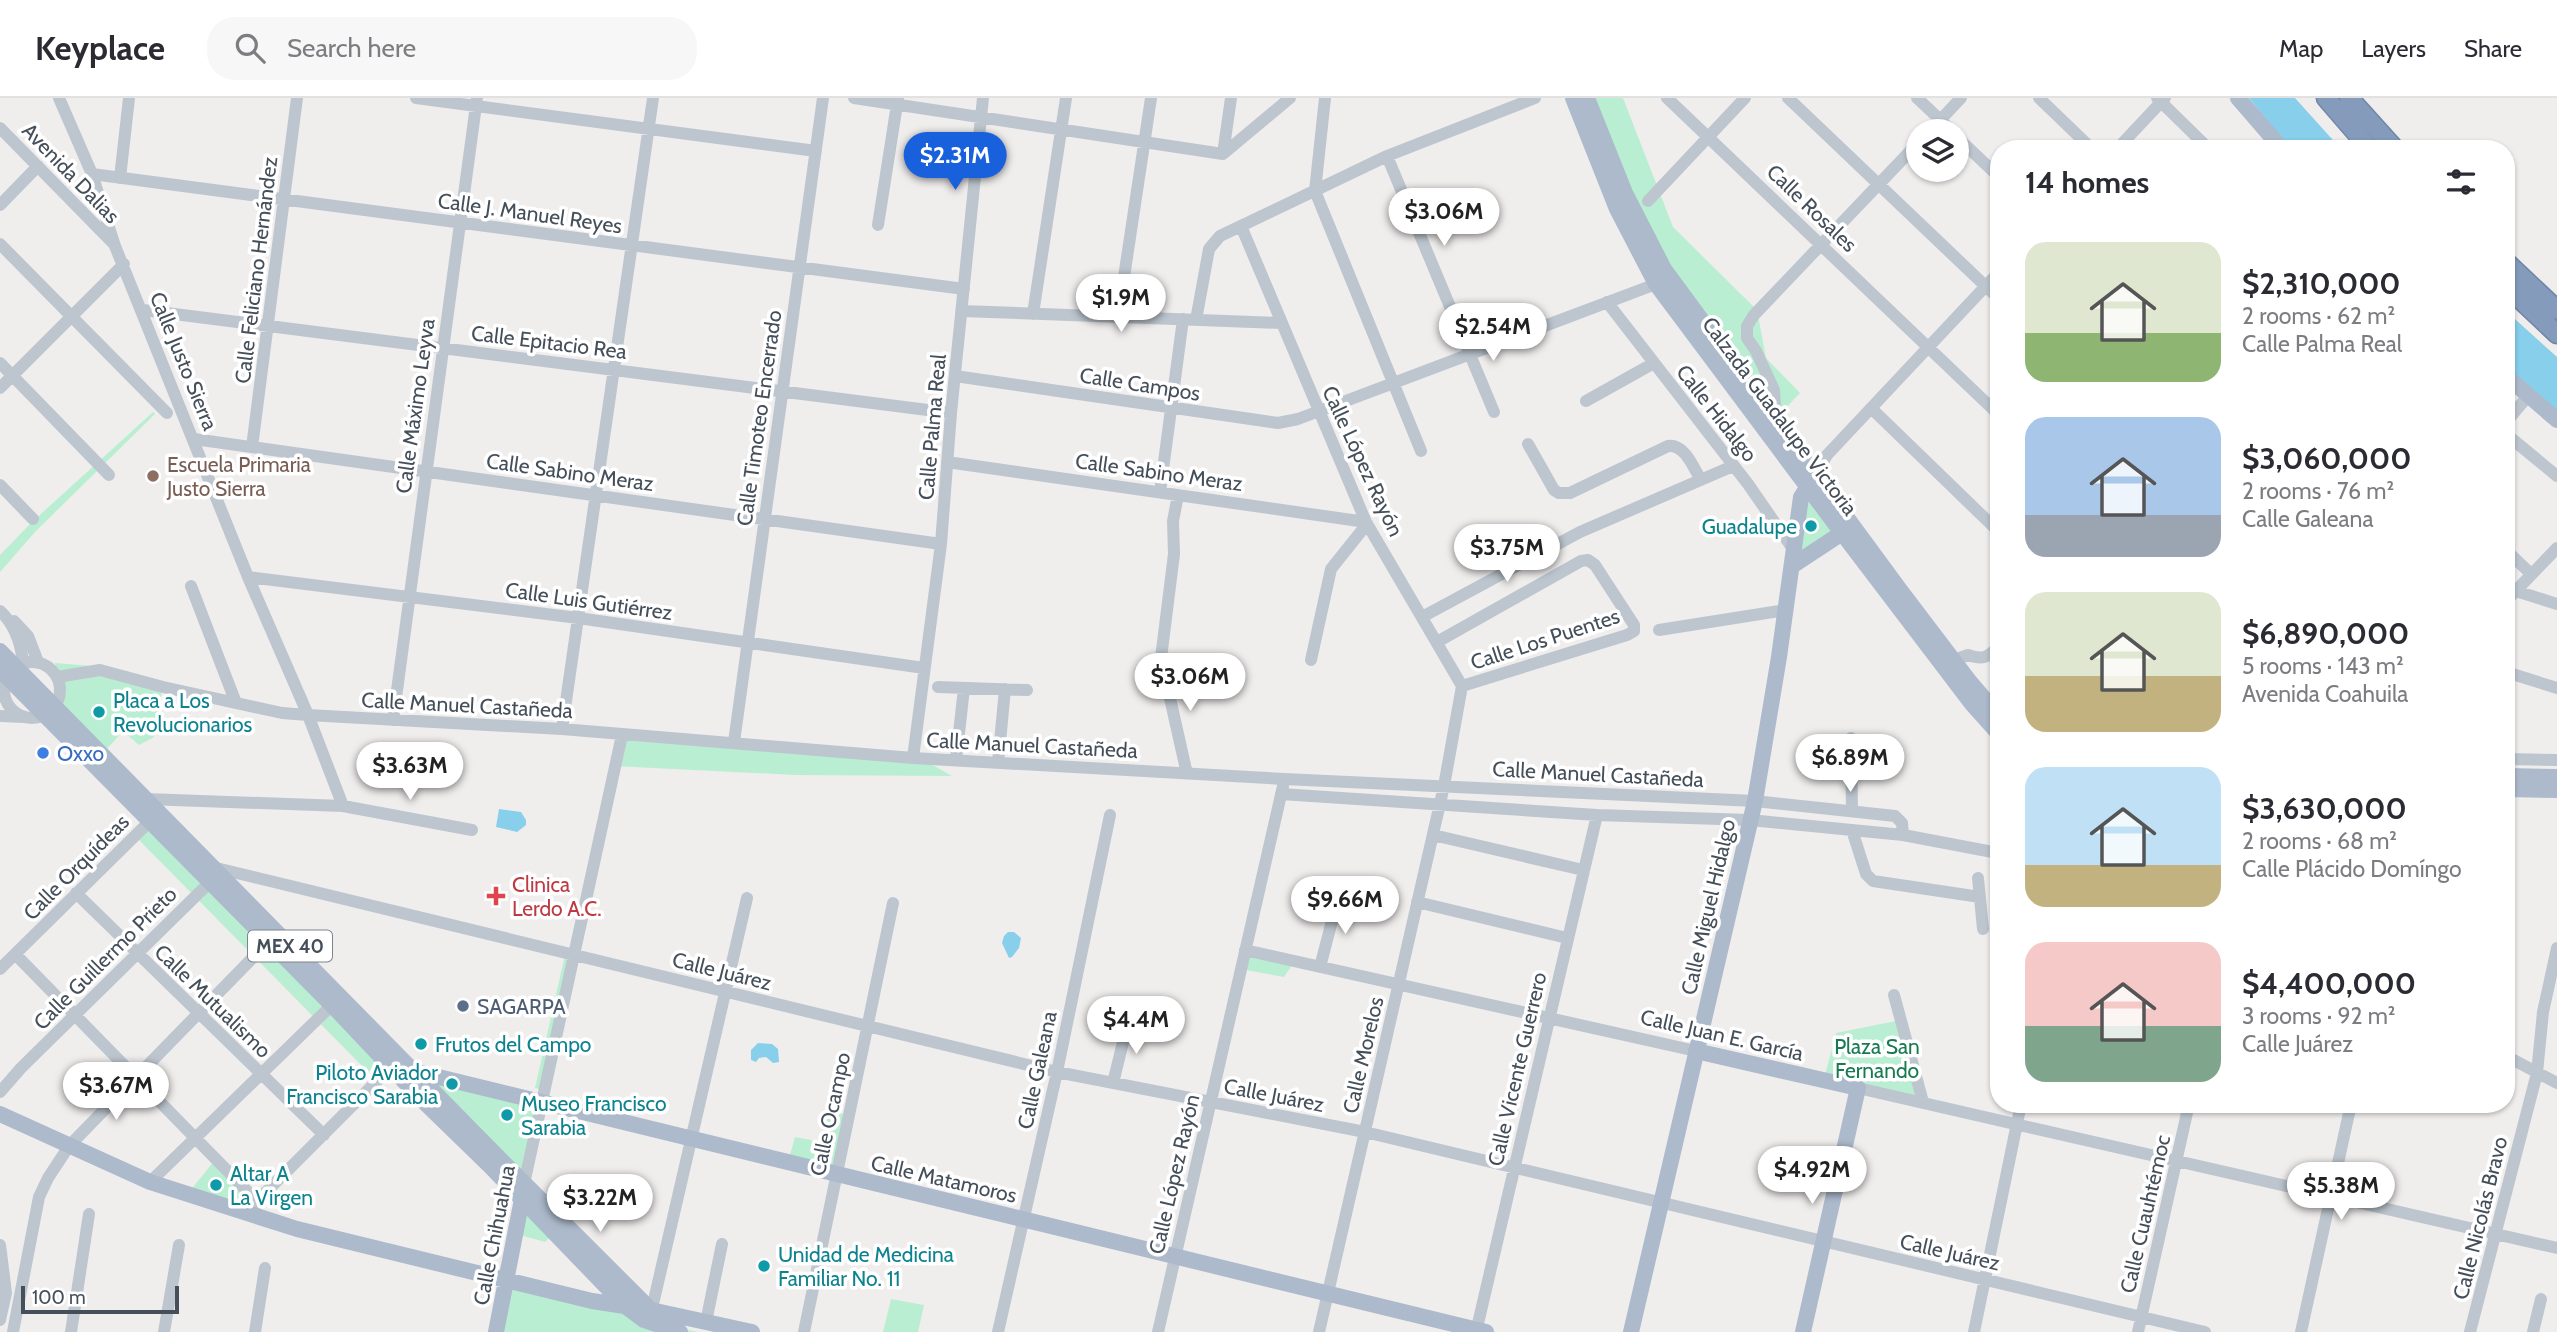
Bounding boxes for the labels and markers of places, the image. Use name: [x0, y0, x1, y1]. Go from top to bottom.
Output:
pin: $2.31M: [898, 132, 1012, 192]
pin: $3.06M: [1387, 188, 1501, 248]
pin: $1.9M: [1072, 274, 1170, 334]
pin: $2.54M: [1436, 303, 1550, 363]
place label: Escuela Primaria Justo Sierra: [166, 452, 311, 501]
marker: Escuela Primaria Justo Sierra: [145, 468, 161, 484]
place label: Guadalupe: [1702, 514, 1797, 539]
marker: Guadalupe: [1803, 518, 1819, 534]
pin: $3.75M: [1450, 524, 1564, 584]
pin: $3.06M: [1133, 654, 1247, 713]
place label: Placa a Los Revolucionarios: [113, 688, 253, 737]
marker: Placa a Los Revolucionarios: [91, 704, 107, 720]
pin: $6.89M: [1793, 734, 1907, 794]
place label: Oxxo: [57, 741, 104, 766]
pin: $3.63M: [353, 742, 467, 802]
marker: Oxxo: [35, 745, 51, 761]
place label: Clinica Lerdo A.C.: [512, 872, 602, 921]
pin: $9.66M: [1288, 876, 1402, 936]
marker: Clinica Lerdo A.C.: [486, 886, 506, 906]
place label: SAGARPA: [477, 994, 566, 1019]
pin: $4.4M: [1087, 996, 1185, 1056]
marker: SAGARPA: [455, 998, 471, 1014]
place label: Frutos del Campo: [435, 1032, 591, 1057]
marker: Frutos del Campo: [413, 1036, 429, 1052]
place label: Piloto Aviador Francisco Sarabia: [286, 1060, 438, 1109]
pin: $3.67M: [59, 1062, 173, 1122]
marker: Piloto Aviador Francisco Sarabia: [444, 1076, 460, 1092]
place label: Museo Francisco Sarabia: [521, 1091, 667, 1140]
marker: Museo Francisco Sarabia: [499, 1107, 515, 1123]
pin: $4.92M: [1755, 1146, 1869, 1206]
place label: Altar A La Virgen: [230, 1161, 313, 1210]
pin: $5.38M: [2284, 1162, 2398, 1222]
pin: $3.22M: [543, 1174, 657, 1234]
marker: Altar A La Virgen: [208, 1177, 224, 1193]
place label: Unidad de Medicina Familiar No. 11: [778, 1242, 954, 1291]
marker: Unidad de Medicina Familiar No. 11: [756, 1258, 772, 1274]

